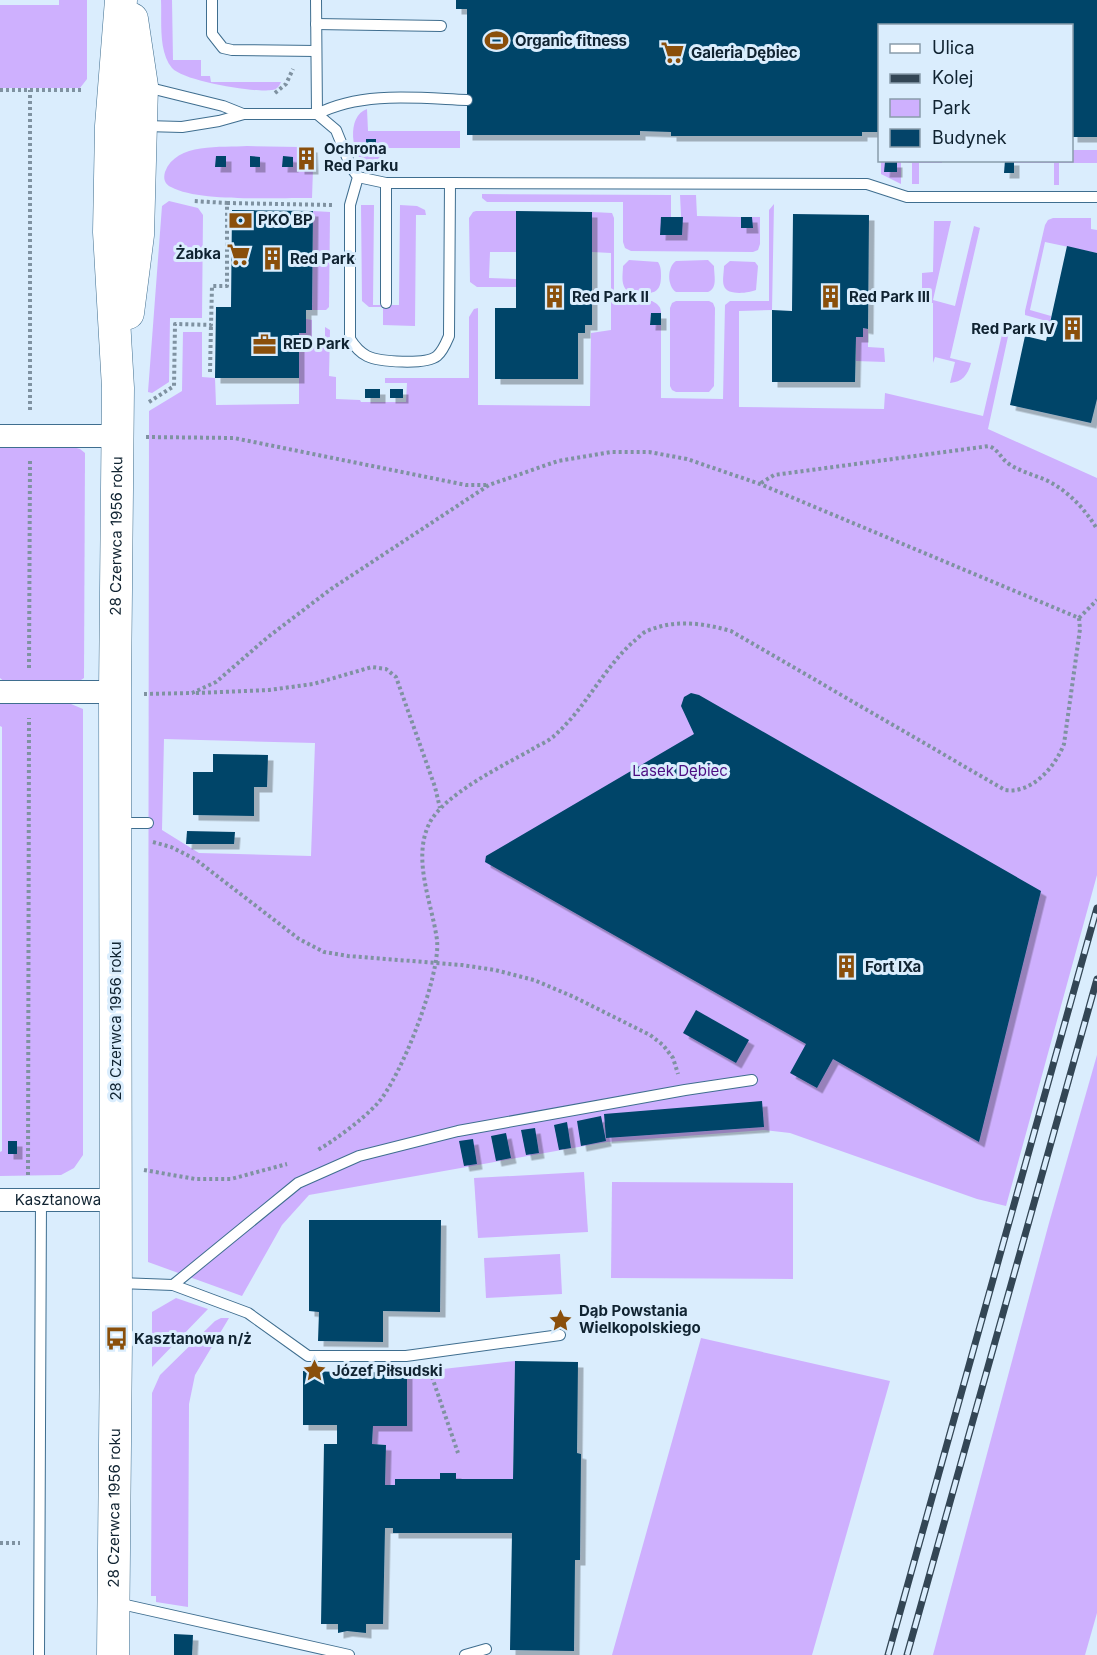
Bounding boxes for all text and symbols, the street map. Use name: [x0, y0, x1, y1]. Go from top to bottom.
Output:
legend: [878, 24, 1073, 162]
sports icon: Organic fitness: [484, 28, 510, 54]
place label: Organic fitness: [515, 31, 627, 50]
text: Ulica: [932, 37, 975, 58]
supermarket icon: Galeria Dębiec: [660, 40, 686, 66]
place label: Galeria Dębiec: [691, 43, 798, 62]
text: Kolej: [932, 67, 973, 88]
text: Park: [932, 97, 971, 118]
text: Budynek: [932, 127, 1007, 148]
place label: Ochrona Red Parku: [324, 139, 398, 175]
building icon: Ochrona Red Parku: [293, 145, 319, 171]
bank icon: PKO BP: [227, 207, 253, 233]
place label: PKO BP: [258, 210, 313, 229]
supermarket icon: Żabka: [226, 241, 252, 267]
place label: Żabka: [175, 244, 221, 263]
building icon: Red Park: [259, 246, 285, 272]
place label: Red Park: [290, 249, 355, 268]
building icon: Red Park II: [541, 284, 567, 310]
building icon: Red Park III: [818, 284, 844, 310]
place label: Red Park II: [572, 287, 649, 306]
place label: Red Park III: [849, 287, 930, 306]
building icon: Red Park IV: [1060, 316, 1086, 342]
place label: Red Park IV: [971, 319, 1055, 338]
office icon: RED Park: [252, 331, 278, 357]
place label: RED Park: [283, 334, 350, 353]
street label: 28 Czerwca 1956 roku: [106, 456, 126, 616]
park label: Lasek Dębiec: [632, 761, 728, 780]
street label: 28 Czerwca 1956 roku: [106, 941, 125, 1101]
building icon: Fort IXa: [834, 954, 860, 980]
place label: Fort IXa: [865, 957, 921, 976]
street label: Kasztanowa: [15, 1190, 101, 1209]
place label: Dąb Powstania Wielkopolskiego: [579, 1301, 701, 1337]
place icon: Dąb Powstania Wielkopolskiego: [548, 1307, 574, 1333]
bus stop icon: Kasztanowa n/ż: [103, 1326, 129, 1352]
place label: Kasztanowa n/ż: [134, 1329, 252, 1348]
place icon: Józef Piłsudski: [301, 1358, 327, 1384]
place label: Józef Piłsudski: [332, 1361, 443, 1380]
street label: 28 Czerwca 1956 roku: [104, 1428, 124, 1588]

